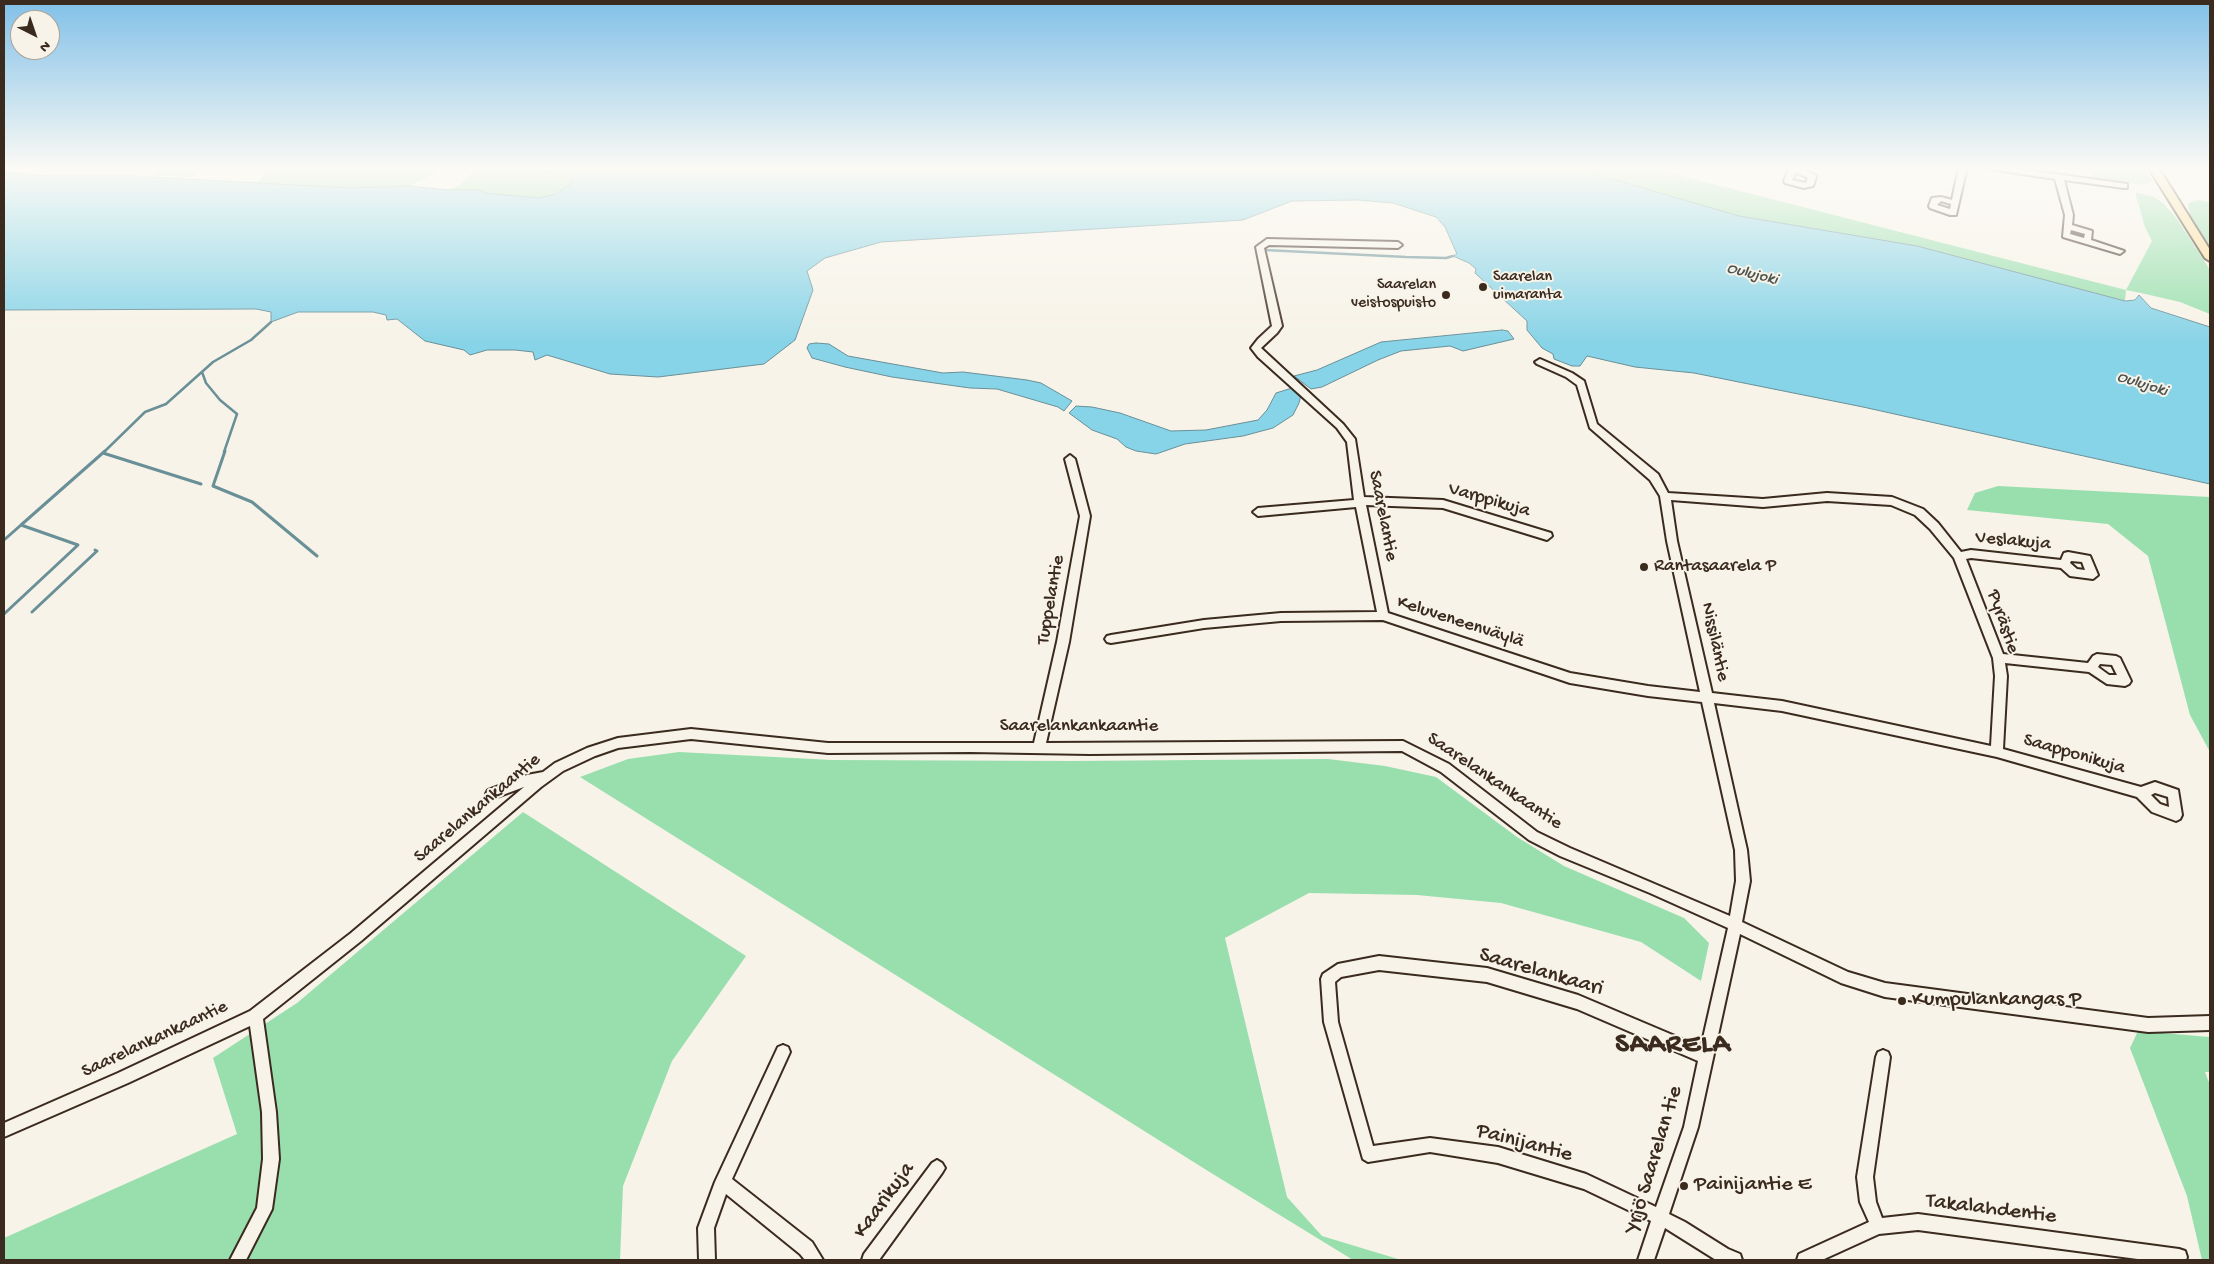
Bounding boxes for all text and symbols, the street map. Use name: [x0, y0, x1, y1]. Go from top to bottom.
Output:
north arrow: [10, 10, 60, 60]
text: N: [35, 37, 54, 55]
water label: Oulujoki: [1725, 259, 1779, 291]
place label: Saarelan uimaranta: [1493, 268, 1562, 306]
place label: Saarelan veistospuisto: [1351, 276, 1436, 314]
marker: Saarelan uimaranta: [1477, 281, 1489, 293]
marker: Saarelan veistospuisto: [1440, 289, 1452, 301]
water label: Oulujoki: [2114, 368, 2170, 402]
street label: Saarelantie: [1362, 469, 1402, 563]
street label: Varppikuja: [1445, 478, 1533, 524]
street label: Veslakuja: [1974, 527, 2052, 557]
street label: Tuppelantie: [1033, 554, 1071, 646]
place label: Rantasaarela P: [1654, 556, 1776, 578]
marker: Rantasaarela P: [1638, 561, 1650, 573]
street label: Pyrästie: [1981, 587, 2023, 657]
street label: Keluveneenväylä: [1394, 592, 1526, 654]
street label: Nissiläntie: [1695, 600, 1733, 684]
street label: Saarelankankaantie: [1000, 716, 1158, 738]
street label: Saarelankankaantie: [1422, 728, 1566, 836]
street label: Saapponikuja: [2020, 730, 2128, 780]
street label: Saarelankankaantie: [410, 749, 546, 869]
street label: Saarelankaari: [1476, 943, 1606, 1003]
place label: Kumpulankangas P: [1912, 988, 2081, 1014]
marker: Kumpulankangas P: [1896, 995, 1908, 1007]
street label: Saarelankankaantie: [78, 996, 232, 1084]
district label: SAARELA: [1614, 1030, 1732, 1064]
street label: Yrjö Saarelan tie: [1620, 1083, 1690, 1237]
street label: Painijantie: [1473, 1119, 1575, 1169]
street label: Kaarikuja: [849, 1158, 921, 1244]
place label: Painijantie E: [1694, 1173, 1811, 1199]
marker: Painijantie E: [1678, 1180, 1690, 1192]
street label: Takalahdentie: [1924, 1189, 2058, 1231]

